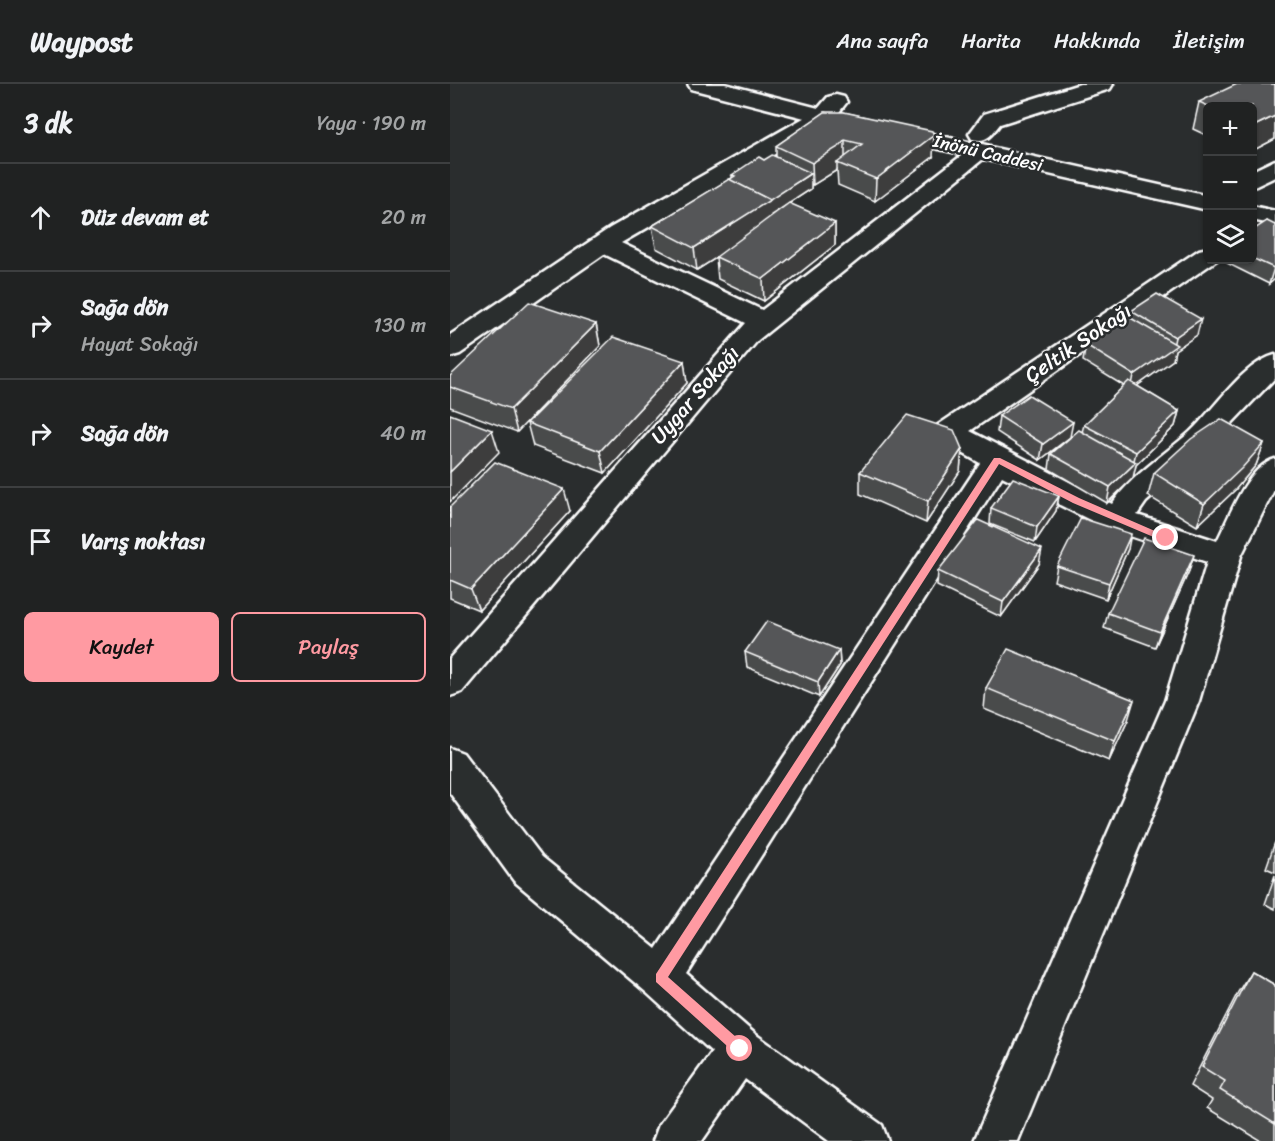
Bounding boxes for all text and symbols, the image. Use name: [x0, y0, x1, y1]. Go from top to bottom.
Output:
text: Waypost: [30, 17, 133, 66]
text: Ana sayfa: [836, 22, 928, 60]
text: Harita: [961, 22, 1021, 60]
text: Hakkında: [1054, 22, 1140, 60]
text: İletişim: [1173, 22, 1245, 60]
text: 3 dk: [24, 100, 73, 146]
map controls: [1203, 102, 1257, 264]
button: +: [1203, 102, 1257, 156]
text: Yaya · 190 m: [317, 106, 426, 141]
street label: İnönü Caddesi: [929, 125, 1047, 181]
button: −: [1203, 156, 1257, 210]
text: Düz devam et: [81, 198, 209, 237]
text: 20 m: [381, 200, 426, 235]
icon: ahead: [24, 201, 57, 234]
button: layers: [1203, 210, 1257, 264]
text: Sağa dön: [81, 288, 168, 327]
street label: Çeltik Sokağı: [1016, 293, 1140, 393]
text: 130 m: [373, 308, 426, 343]
icon: right: [24, 309, 57, 342]
text: Hayat Sokağı: [81, 327, 198, 362]
street label: Uygar Sokağı: [641, 336, 749, 453]
text: Sağa dön: [81, 414, 168, 453]
text: 40 m: [380, 416, 426, 451]
icon: right: [24, 417, 57, 450]
text: Varış noktası: [81, 522, 205, 561]
route end: [1152, 524, 1178, 550]
icon: arrive: [24, 525, 57, 558]
button: Kaydet: [24, 612, 219, 682]
button: Paylaş: [231, 612, 426, 682]
route start: [726, 1035, 752, 1061]

